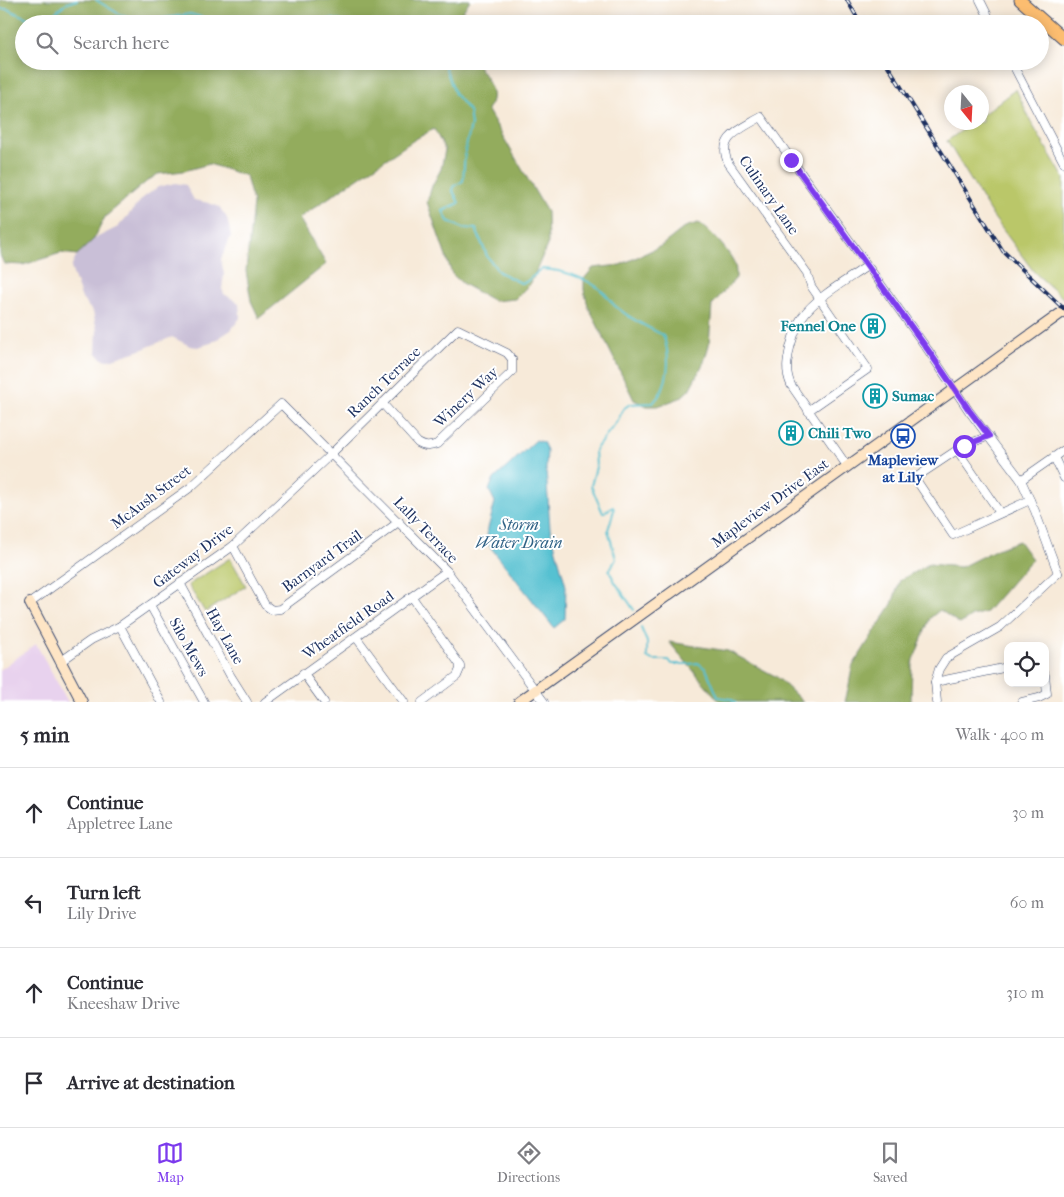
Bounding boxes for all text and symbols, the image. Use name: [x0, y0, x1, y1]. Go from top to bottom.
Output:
search box: [15, 15, 1049, 70]
icon: search: [33, 29, 61, 57]
text: Search here: [73, 32, 169, 54]
north arrow: [944, 85, 989, 130]
route end: [780, 149, 803, 172]
street label: Culinary Lane: [735, 152, 803, 239]
building icon: Fennel One: [860, 313, 886, 339]
place label: Fennel One: [780, 317, 857, 335]
street label: Ranch Terrace: [344, 342, 425, 421]
street label: Winery Way: [429, 362, 503, 432]
building icon: Sumac: [862, 383, 888, 409]
place label: Sumac: [892, 387, 935, 405]
building icon: Chili Two: [778, 420, 804, 446]
bus stop icon: Mapleview at Lily: [890, 423, 916, 449]
place label: Chili Two: [808, 424, 871, 442]
route start: [953, 435, 976, 458]
place label: Mapleview at Lily: [867, 451, 939, 486]
street label: Mapleview Drive East: [708, 454, 833, 552]
street label: McAush Street: [108, 461, 195, 533]
street label: Lally Terrace: [390, 493, 462, 567]
water label: Storm Water Drain: [476, 515, 562, 552]
street label: Gateway Drive: [149, 520, 237, 592]
street label: Barnyard Trail: [278, 526, 366, 596]
street label: Wheatfield Road: [298, 586, 398, 664]
street label: Hay Lane: [202, 605, 248, 668]
street label: Silo Mews: [165, 614, 213, 680]
map controls: [1004, 642, 1049, 687]
button: locate: [1004, 642, 1049, 687]
text: 5 min: [20, 723, 69, 747]
text: Walk · 400 m: [955, 725, 1044, 744]
text: Continue: [67, 792, 143, 814]
icon: ahead: [20, 799, 48, 827]
text: 30 m: [1012, 803, 1044, 822]
text: Appletree Lane: [67, 814, 173, 833]
text: Turn left: [67, 882, 141, 904]
icon: left: [20, 889, 48, 917]
text: 60 m: [1010, 893, 1044, 912]
text: Lily Drive: [67, 904, 137, 923]
text: Continue: [67, 972, 143, 994]
icon: ahead: [20, 979, 48, 1007]
text: 310 m: [1006, 983, 1044, 1002]
text: Kneeshaw Drive: [67, 994, 180, 1013]
icon: arrive: [20, 1069, 48, 1097]
text: Arrive at destination: [67, 1072, 235, 1094]
tab: Map: [156, 1139, 184, 1186]
tab: Directions: [497, 1139, 560, 1186]
tab: Saved: [873, 1139, 908, 1186]

